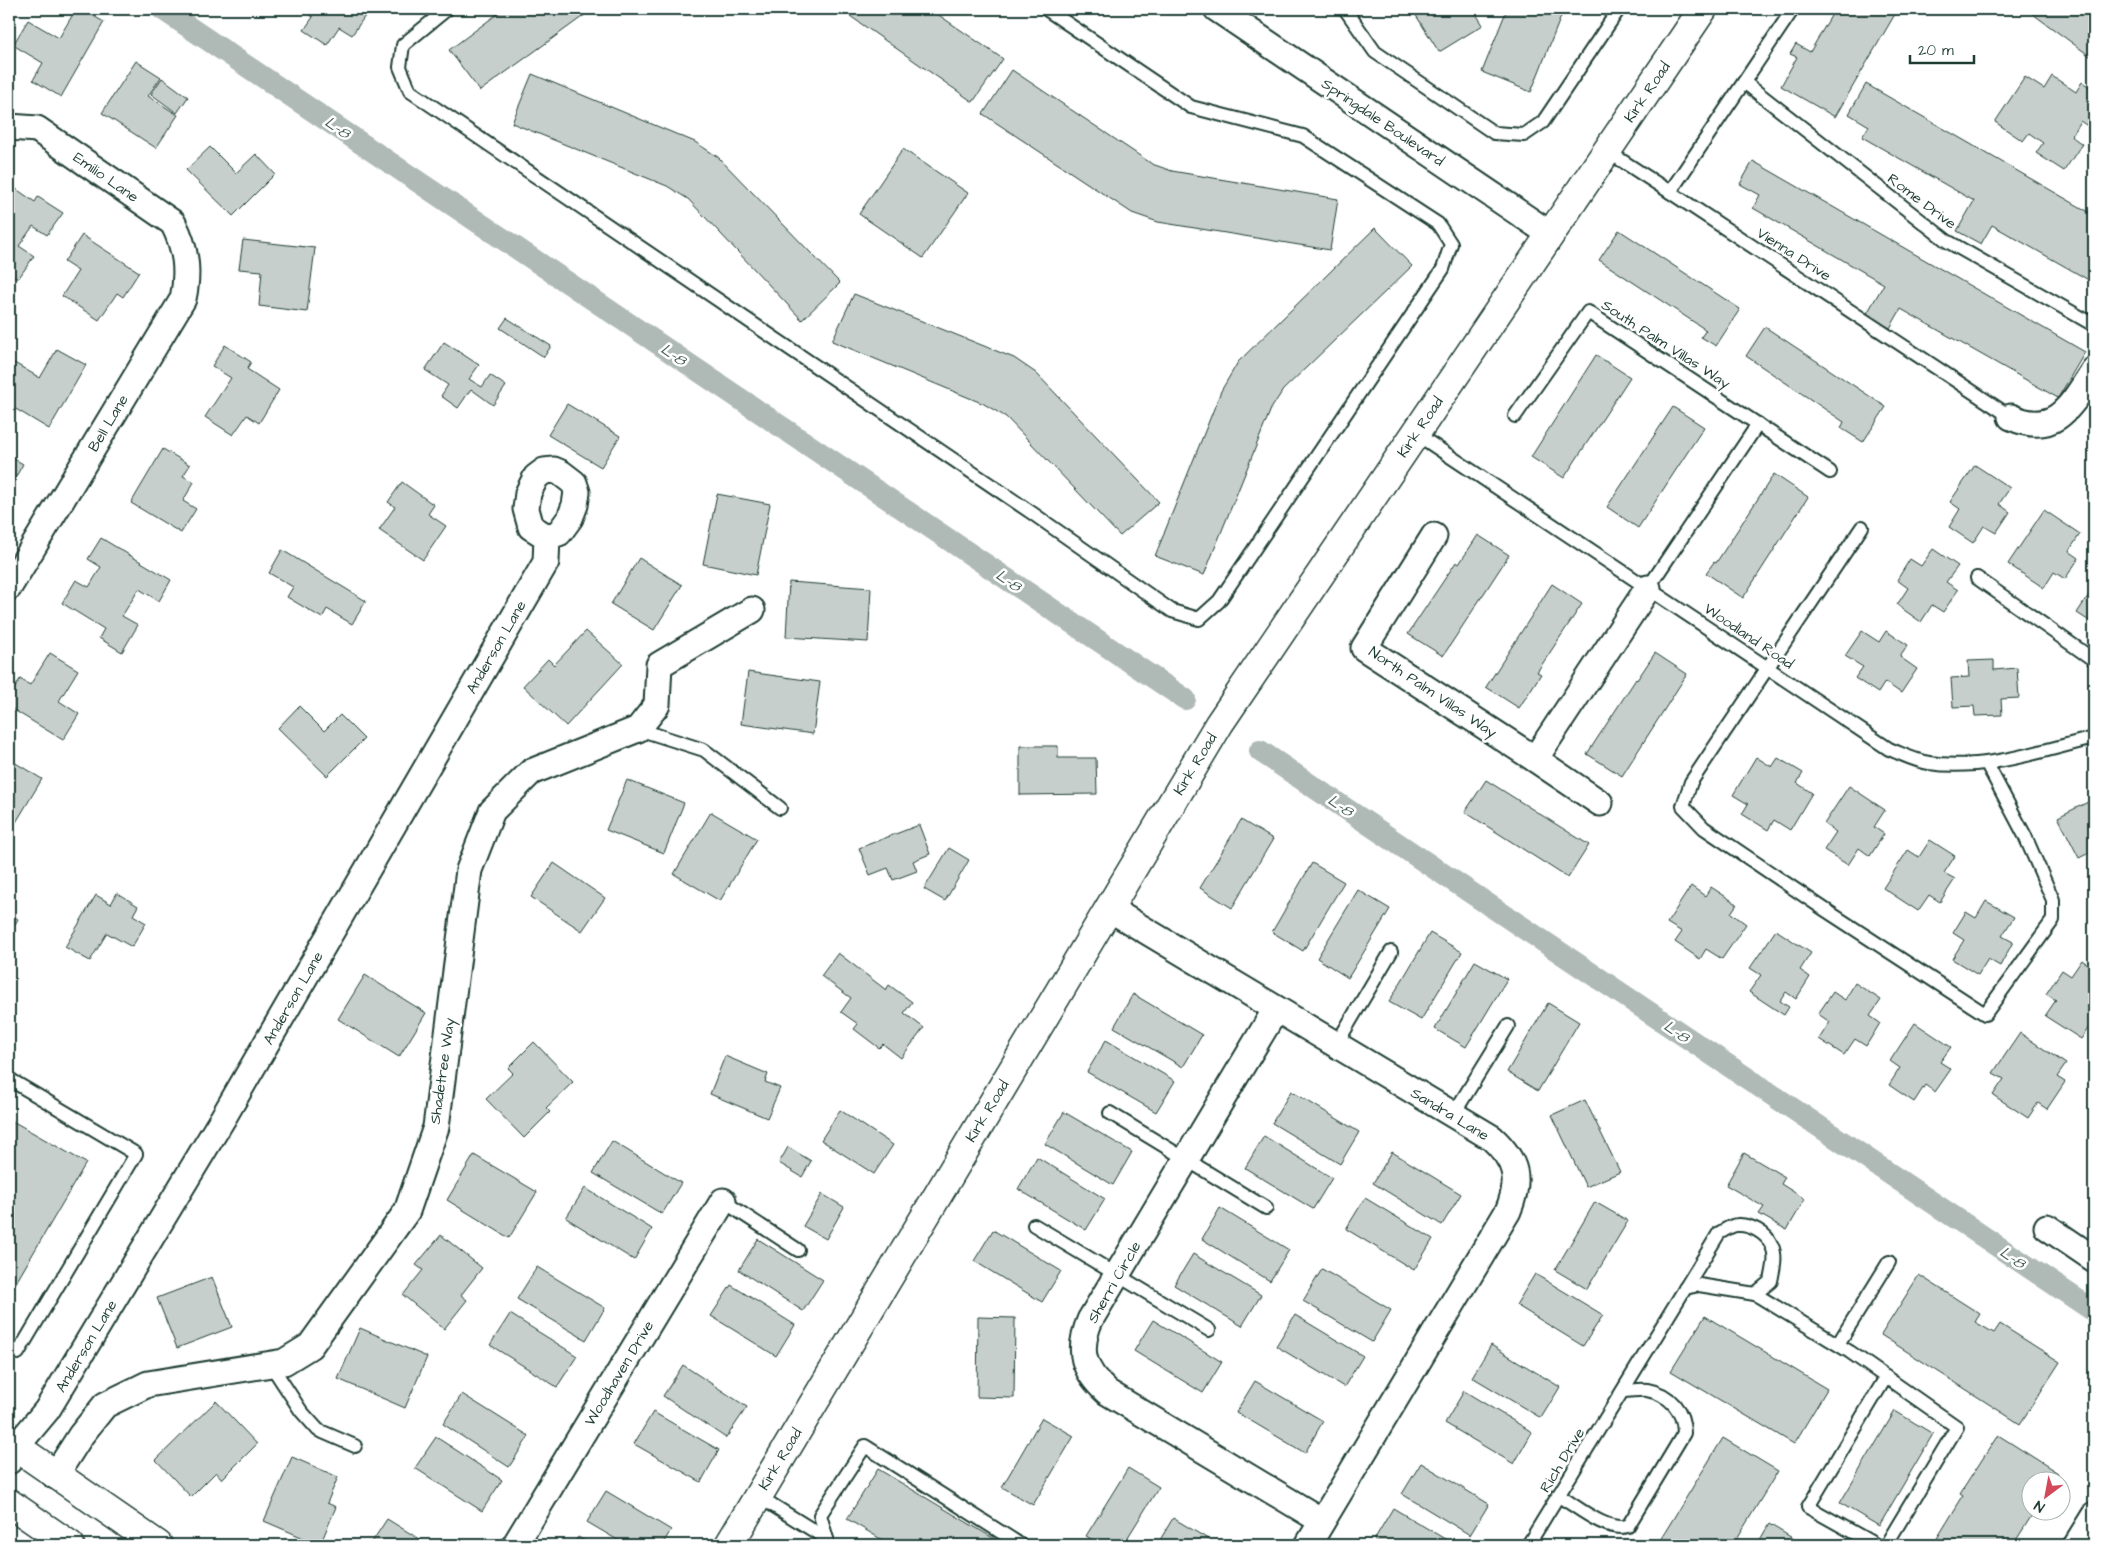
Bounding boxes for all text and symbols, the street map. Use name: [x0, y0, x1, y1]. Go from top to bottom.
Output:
scale bar: [1910, 32, 1974, 64]
text: 20 m: [1918, 40, 1954, 61]
street label: Kirk Road: [1619, 57, 1676, 127]
street label: Springdale Boulevard: [1317, 73, 1449, 172]
water label: L-8: [320, 111, 356, 145]
street label: Emilio Lane: [69, 147, 143, 208]
street label: Rome Drive: [1883, 169, 1960, 234]
street label: Vienna Drive: [1753, 223, 1835, 286]
street label: South Palm Villas Way: [1597, 295, 1734, 395]
water label: L-8: [656, 338, 692, 372]
street label: Bell Lane: [83, 391, 134, 456]
street label: Kirk Road: [1392, 392, 1449, 462]
water label: L-8: [991, 564, 1027, 598]
street label: Anderson Lane: [461, 597, 532, 698]
street label: Woodland Road: [1700, 599, 1798, 674]
street label: North Palm Villas Way: [1364, 642, 1501, 744]
street label: Kirk Road: [1169, 729, 1222, 799]
water label: L-8: [1323, 789, 1359, 823]
street label: Anderson Lane: [258, 948, 329, 1049]
water label: L-8: [1659, 1015, 1695, 1049]
street label: Shadetree Way: [425, 1017, 461, 1126]
street label: Kirk Road: [961, 1076, 1014, 1146]
street label: Sandra Lane: [1407, 1083, 1493, 1146]
street label: Sherri Circle: [1083, 1238, 1146, 1327]
water label: L-8: [1995, 1241, 2031, 1275]
street label: Anderson Lane: [51, 1296, 122, 1396]
street label: Woodhaven Drive: [580, 1317, 659, 1430]
street label: Kirk Road: [754, 1424, 807, 1494]
street label: Rich Drive: [1535, 1424, 1590, 1497]
north arrow: [2020, 1472, 2070, 1522]
text: N: [2030, 1495, 2049, 1517]

